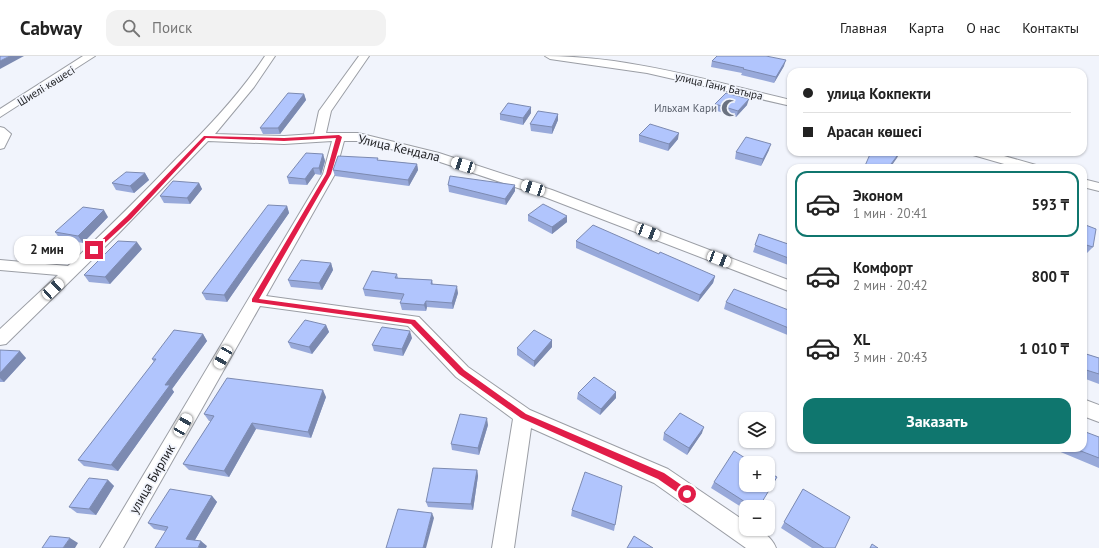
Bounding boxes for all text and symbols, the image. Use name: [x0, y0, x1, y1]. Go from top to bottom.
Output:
search box: [106, 10, 386, 46]
text: Cabway: [20, 16, 82, 40]
icon: search: [120, 17, 142, 39]
text: Поиск: [152, 18, 192, 37]
text: Главная: [840, 19, 887, 37]
text: Карта: [909, 19, 944, 37]
text: О нас: [966, 19, 1000, 37]
text: Контакты: [1022, 19, 1079, 37]
street label: Шиелі көшесі: [15, 63, 77, 109]
street label: улица Гани Батыра: [674, 69, 764, 103]
text: улица Кокпекти: [827, 84, 931, 103]
mosque icon: Ильхам Кари: [720, 98, 740, 118]
place label: Ильхам Кари: [654, 101, 717, 115]
text: Арасан көшесі: [827, 122, 922, 141]
street label: Улица Кендала: [356, 130, 442, 166]
car: [450, 156, 476, 174]
car: [520, 179, 546, 197]
icon: car: [805, 186, 841, 222]
text: Эконом: [853, 186, 903, 205]
text: 593 ₸: [1031, 195, 1069, 214]
text: 1 мин · 20:41: [853, 205, 928, 222]
car: [635, 222, 661, 242]
callout: 2 мин: [14, 236, 80, 264]
text: 2 мин: [30, 241, 64, 258]
route end: [85, 241, 103, 259]
car: [706, 249, 732, 269]
icon: car: [805, 258, 841, 294]
text: Комфорт: [853, 258, 913, 277]
text: 800 ₸: [1031, 267, 1069, 286]
car: [40, 276, 66, 302]
text: 2 мин · 20:42: [853, 277, 928, 294]
icon: car: [805, 330, 841, 366]
text: XL: [853, 330, 870, 349]
text: 1 010 ₸: [1019, 339, 1069, 358]
car: [212, 344, 234, 370]
text: 3 мин · 20:43: [853, 349, 928, 366]
button: Заказать: [803, 398, 1071, 444]
car: [172, 412, 194, 438]
map controls: [739, 412, 775, 536]
button: layers: [739, 412, 775, 448]
street label: улица Бирлик: [125, 440, 179, 517]
button: +: [739, 456, 775, 492]
route start: [678, 485, 696, 503]
button: −: [739, 500, 775, 536]

